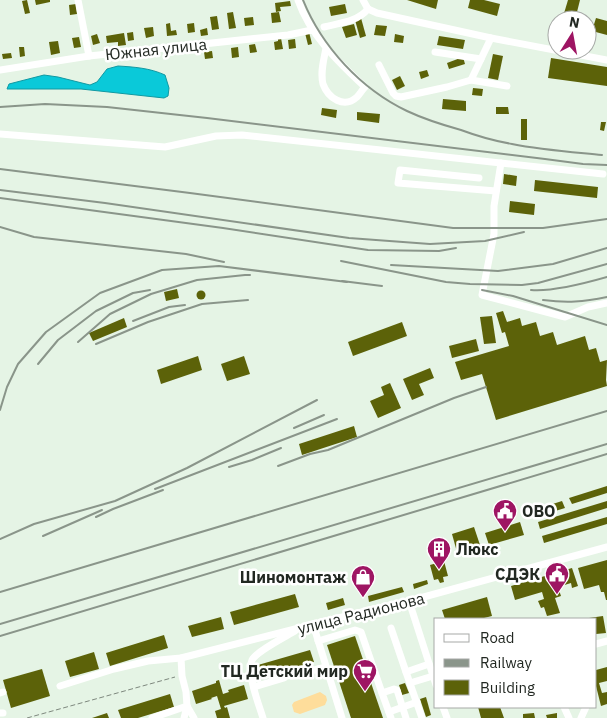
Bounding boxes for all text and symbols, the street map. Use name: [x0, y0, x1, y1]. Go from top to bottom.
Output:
north arrow: [547, 10, 597, 60]
text: N: [568, 12, 581, 32]
street label: Южная улица: [104, 34, 208, 64]
public building icon: OBO: [492, 498, 518, 532]
place label: OBO: [522, 501, 556, 521]
building icon: Люкс: [426, 536, 452, 570]
place label: Люкс: [456, 539, 499, 559]
public building icon: СДЭК: [544, 561, 570, 595]
shop icon: Шиномонтаж: [350, 564, 376, 598]
place label: СДЭК: [495, 564, 540, 584]
place label: Шиномонтаж: [240, 567, 346, 587]
street label: улица Радионова: [295, 587, 427, 638]
legend: [434, 618, 597, 708]
text: Road: [480, 628, 515, 647]
text: Railway: [480, 653, 533, 672]
supermarket icon: ТЦ Детский мир: [352, 658, 378, 692]
place label: ТЦ Детский мир: [221, 661, 348, 681]
text: Building: [480, 678, 535, 697]

